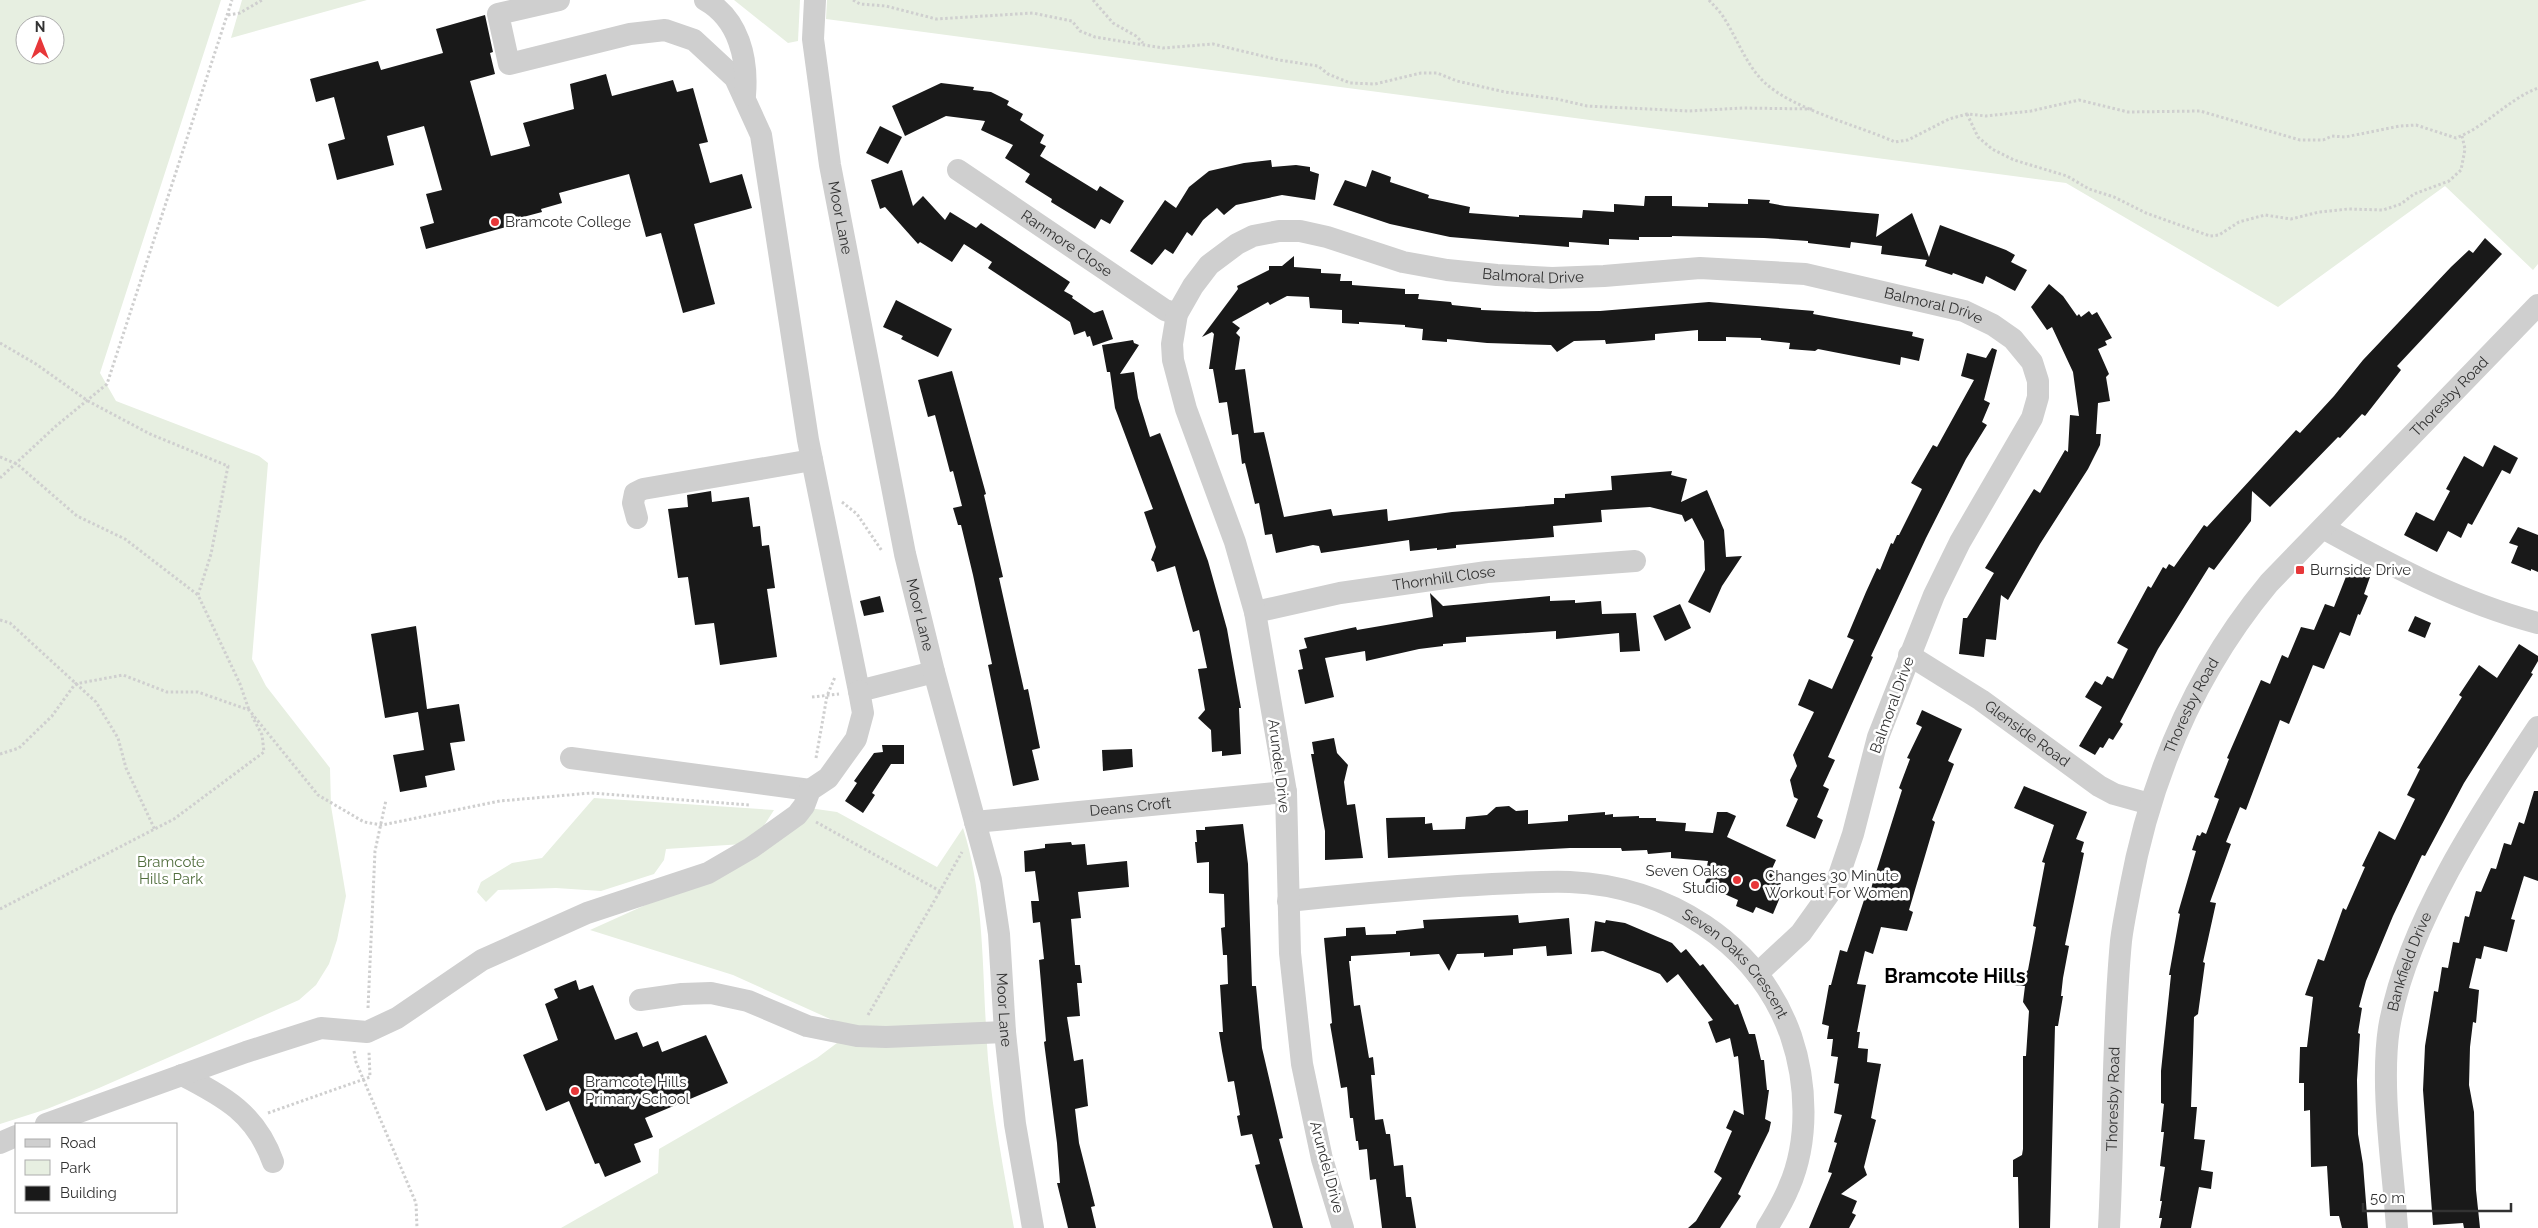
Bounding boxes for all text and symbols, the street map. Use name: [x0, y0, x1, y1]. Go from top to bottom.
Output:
north arrow: [15, 15, 65, 65]
text: N: [35, 19, 45, 35]
street label: Moor Lane: [824, 180, 856, 256]
street label: Ranmore Close: [1017, 206, 1116, 281]
place label: Bramcote College: [505, 213, 631, 231]
marker: Bramcote College: [489, 216, 501, 228]
street label: Balmoral Drive: [1481, 265, 1584, 287]
street label: Balmoral Drive: [1882, 284, 1986, 328]
street label: Thoresby Road: [2406, 353, 2492, 441]
place label: Burnside Drive: [2310, 561, 2411, 579]
street label: Thornhill Close: [1391, 562, 1496, 594]
marker: Burnside Drive: [2294, 564, 2306, 576]
street label: Moor Lane: [902, 577, 938, 653]
street label: Balmoral Drive: [1866, 654, 1918, 756]
street label: Thoresby Road: [2160, 655, 2223, 756]
street label: Glenside Road: [1981, 697, 2073, 771]
street label: Arundel Drive: [1264, 718, 1294, 814]
street label: Deans Croft: [1089, 794, 1172, 820]
park label: Bramcote Hills Park: [137, 853, 205, 888]
place label: Seven Oaks Studio: [1646, 862, 1727, 897]
place label: Changes 30 Minute Workout For Women: [1765, 867, 1909, 902]
marker: Seven Oaks Studio: [1731, 874, 1743, 886]
marker: Changes 30 Minute Workout For Women: [1749, 879, 1761, 891]
street label: Seven Oaks Crescent: [1679, 905, 1792, 1021]
street label: Bankfield Drive: [2384, 909, 2436, 1013]
district label: Bramcote Hills: [1884, 964, 2026, 988]
street label: Moor Lane: [992, 972, 1016, 1048]
street label: Thoresby Road: [2103, 1047, 2124, 1152]
place label: Bramcote Hills Primary School: [585, 1073, 691, 1108]
marker: Bramcote Hills Primary School: [569, 1085, 581, 1097]
street label: Arundel Drive: [1306, 1119, 1348, 1215]
legend: [15, 1123, 178, 1213]
text: Road: [60, 1134, 96, 1152]
text: Park: [60, 1159, 91, 1177]
scale bar: [2363, 1180, 2510, 1212]
text: Building: [60, 1184, 117, 1202]
text: 50 m: [2370, 1189, 2405, 1207]

